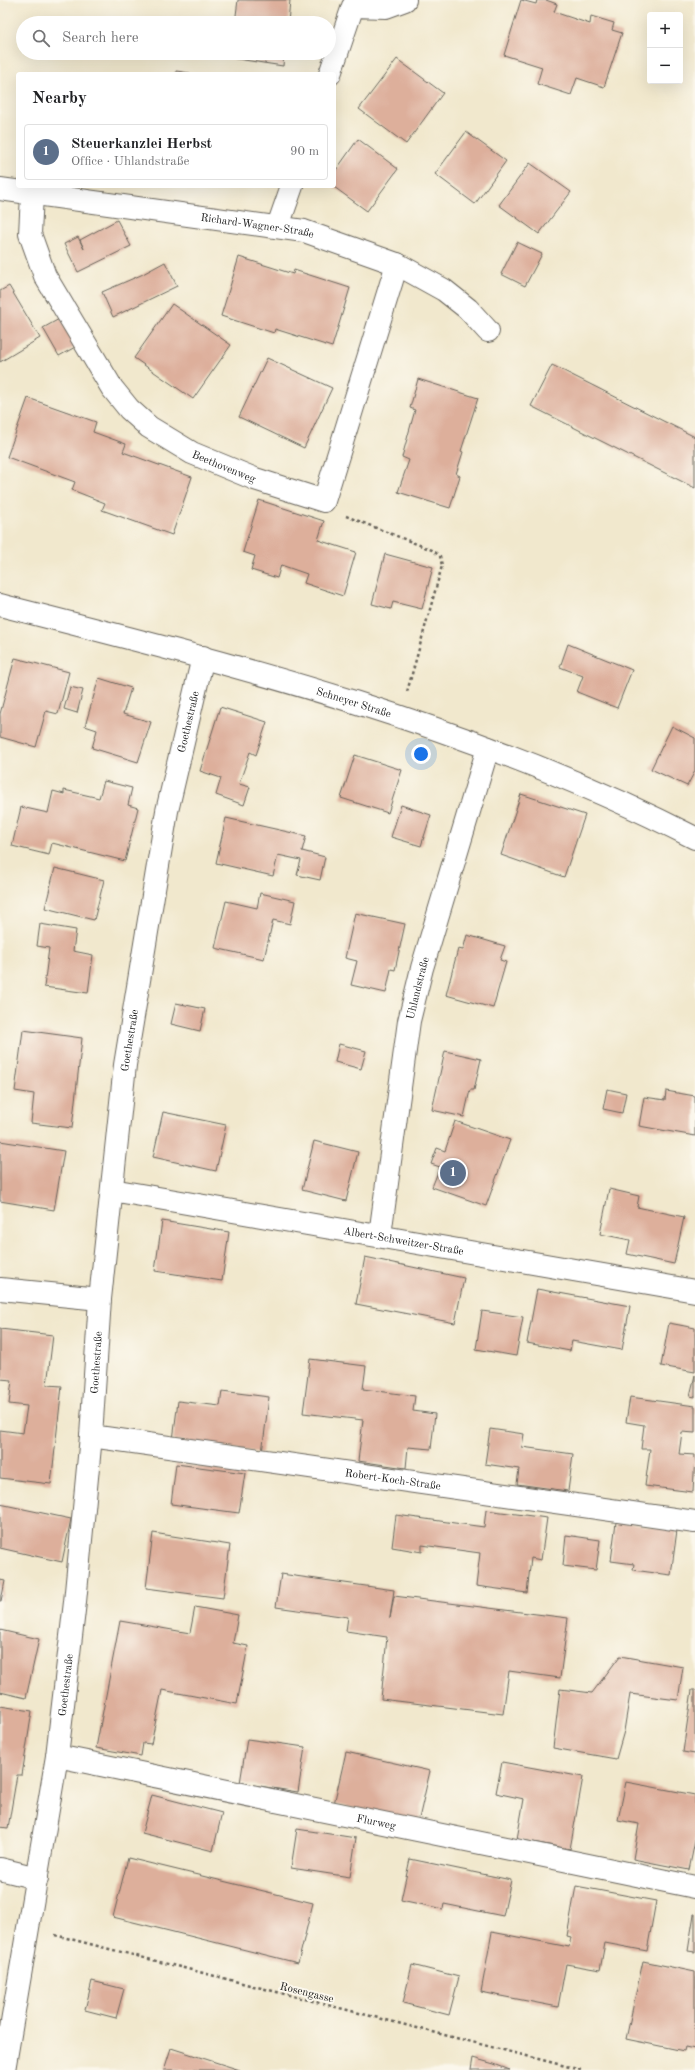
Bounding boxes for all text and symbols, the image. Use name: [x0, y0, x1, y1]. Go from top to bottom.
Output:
map controls: [647, 12, 683, 84]
button: +: [647, 12, 683, 48]
search box: [16, 16, 336, 60]
icon: search: [30, 27, 52, 49]
text: Search here: [62, 31, 139, 46]
button: −: [647, 48, 683, 84]
text: Nearby: [32, 90, 87, 107]
text: Steuerkanzlei Herbst: [71, 137, 212, 152]
text: 1: [42, 145, 50, 158]
text: 90 m: [290, 145, 319, 158]
text: Office · Uhlandstraße: [71, 155, 190, 168]
street label: Richard-Wagner-Straße: [200, 213, 315, 241]
street label: Beethovenweg: [190, 450, 257, 486]
street label: Schneyer Straße: [315, 687, 392, 720]
street label: Goethestraße: [177, 690, 202, 754]
your location: [411, 744, 431, 764]
street label: Uhlandstraße: [406, 956, 432, 1021]
street label: Goethestraße: [120, 1009, 141, 1072]
pin: 1: [440, 1158, 466, 1188]
street label: Albert-Schweitzer-Straße: [342, 1226, 464, 1258]
street label: Goethestraße: [90, 1331, 105, 1394]
street label: Robert-Koch-Straße: [344, 1468, 441, 1493]
street label: Goethestraße: [58, 1653, 76, 1717]
street label: Flurweg: [355, 1814, 397, 1832]
street label: Rosengasse: [279, 1981, 335, 2005]

